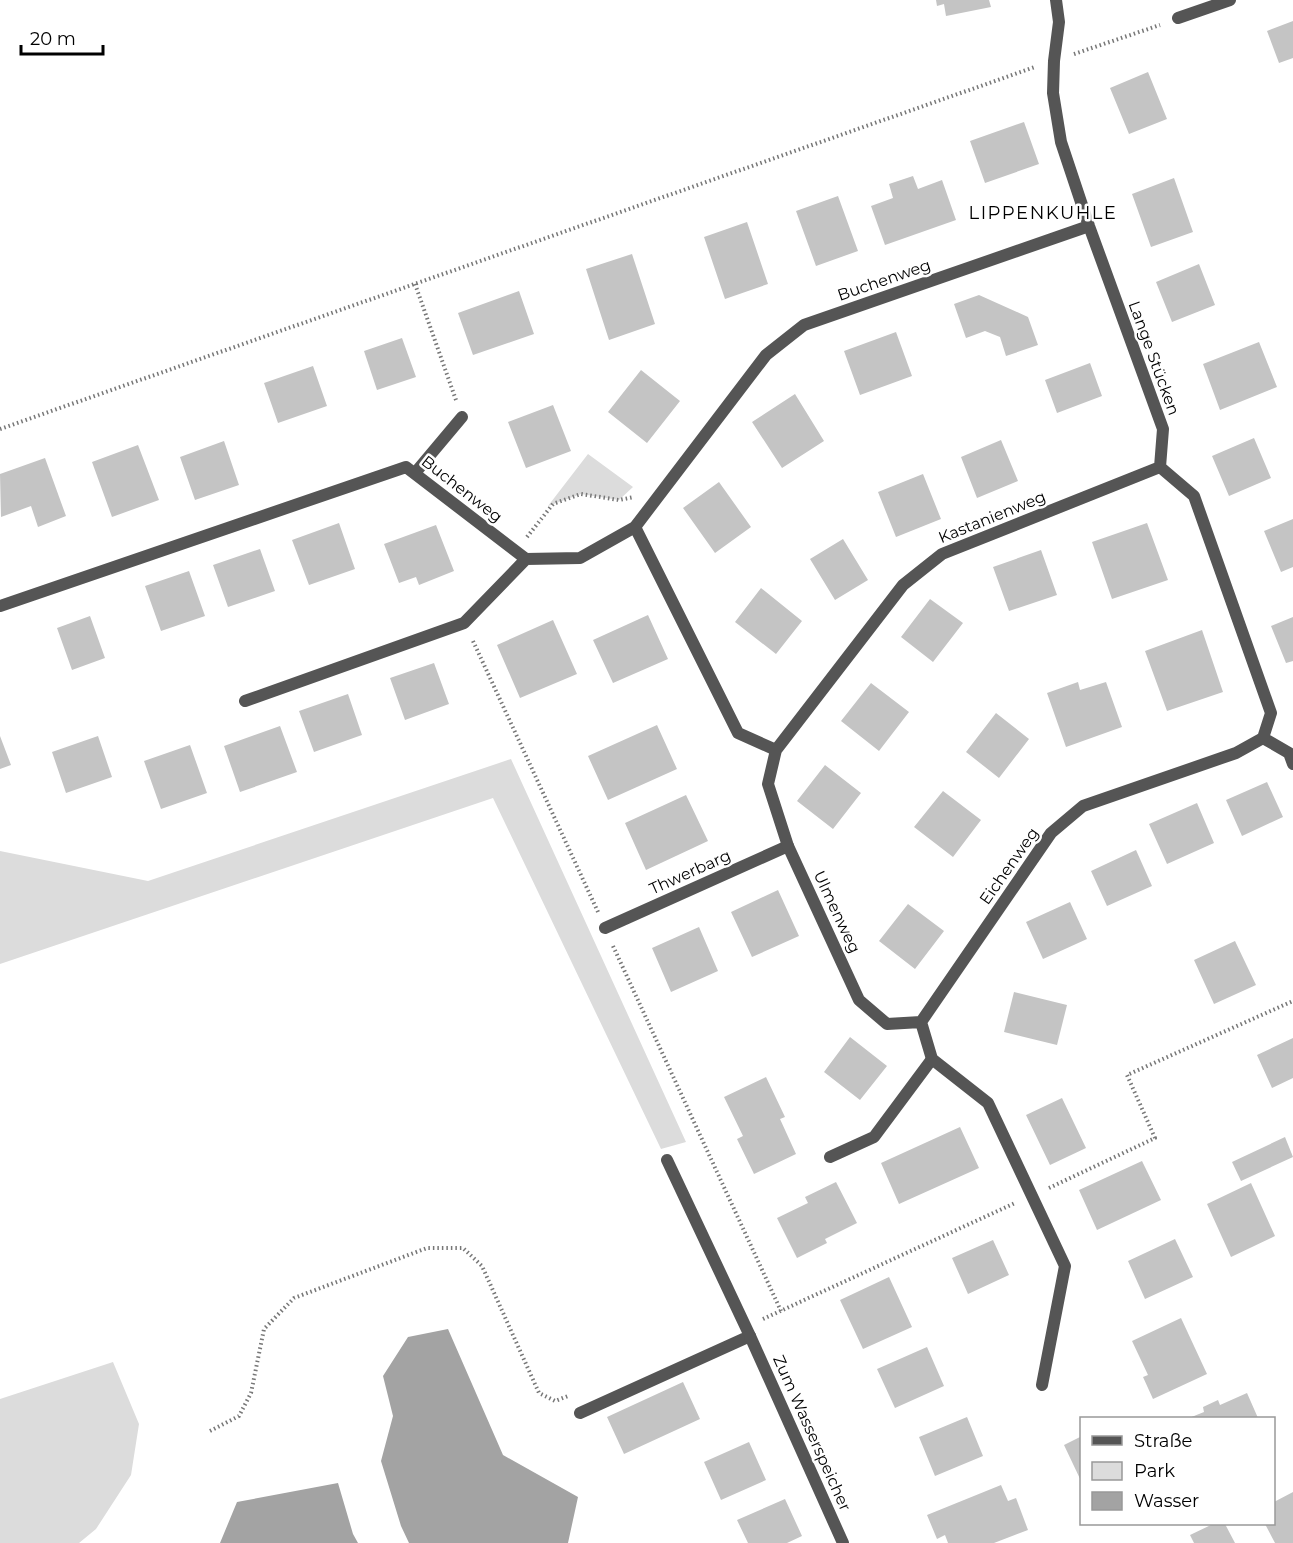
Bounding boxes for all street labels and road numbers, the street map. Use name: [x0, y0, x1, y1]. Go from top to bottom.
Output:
street label: Buchenweg: [835, 255, 933, 305]
street label: Lange Stücken: [1125, 298, 1183, 418]
street label: Buchenweg: [418, 452, 506, 526]
street label: Kastanienweg: [936, 487, 1048, 547]
street label: Eichenweg: [976, 824, 1042, 908]
street label: Thwerbarg: [646, 846, 734, 898]
street label: Ulmenweg: [810, 868, 864, 956]
street label: Zum Wasserspeicher: [769, 1352, 855, 1514]

